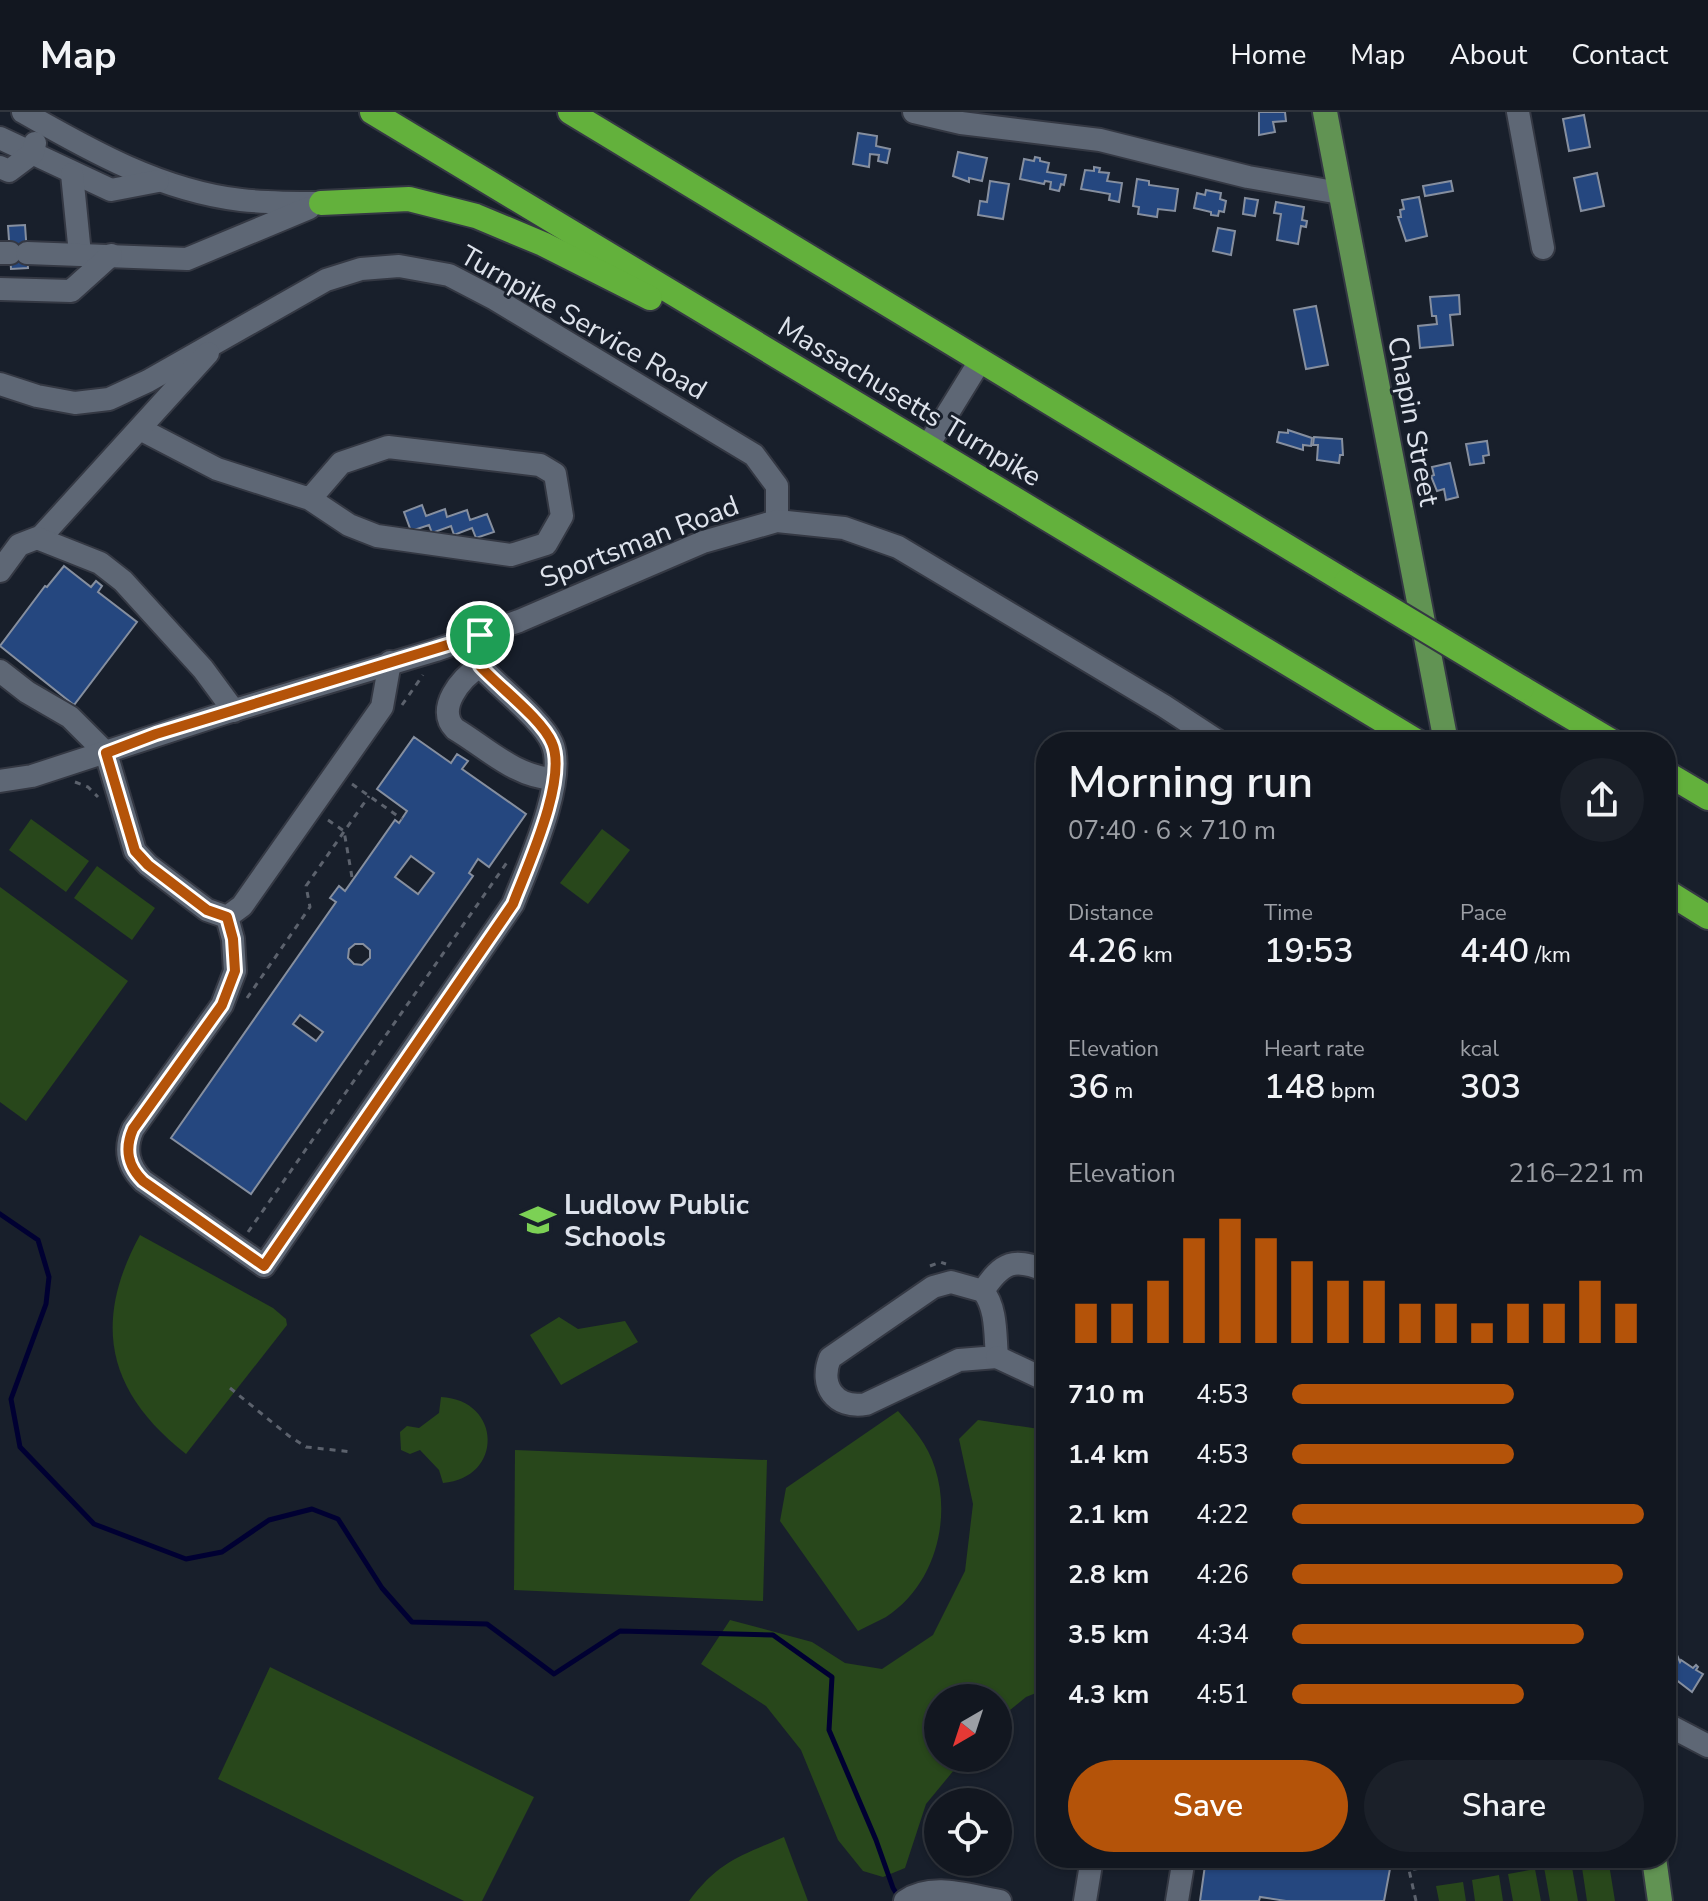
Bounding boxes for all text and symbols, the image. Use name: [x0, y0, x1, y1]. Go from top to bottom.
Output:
text: Map: [40, 30, 117, 81]
text: Home: [1231, 36, 1306, 74]
text: Map: [1350, 36, 1405, 74]
text: About: [1449, 36, 1527, 74]
text: Contact: [1571, 36, 1668, 74]
street label: Turnpike Service Road: [453, 237, 714, 409]
street label: Massachusetts Turnpike: [771, 308, 1048, 496]
street label: Chapin Street: [1378, 333, 1448, 509]
street label: Sportsman Road: [534, 487, 744, 597]
pin: [446, 601, 514, 669]
icon: arrive: [458, 613, 502, 657]
text: Morning run: [1068, 753, 1313, 813]
button: share: [1560, 758, 1644, 842]
text: 07:40 · 6 × 710 m: [1068, 813, 1276, 848]
text: Distance: [1068, 898, 1153, 928]
text: Time: [1264, 898, 1313, 928]
text: Pace: [1460, 898, 1507, 928]
text: 4.26: [1068, 928, 1137, 974]
text: 19:53: [1264, 928, 1354, 974]
text: 4:40: [1460, 928, 1529, 974]
text: km: [1137, 940, 1173, 970]
text: /km: [1529, 940, 1571, 970]
text: Elevation: [1068, 1034, 1159, 1064]
text: Heart rate: [1264, 1034, 1365, 1064]
text: kcal: [1460, 1034, 1499, 1064]
text: 36: [1068, 1064, 1109, 1110]
text: 148: [1264, 1064, 1325, 1110]
text: 303: [1460, 1064, 1521, 1110]
text: m: [1109, 1076, 1133, 1106]
text: bpm: [1325, 1076, 1375, 1106]
text: Elevation: [1068, 1156, 1176, 1191]
text: 216–221 m: [1508, 1156, 1644, 1191]
place label: Ludlow Public Schools: [564, 1186, 749, 1256]
school or university icon: Ludlow Public Schools: [519, 1201, 557, 1239]
text: 710 m: [1068, 1377, 1145, 1412]
text: 4:53: [1196, 1377, 1249, 1412]
text: 1.4 km: [1068, 1437, 1149, 1472]
text: 4:53: [1196, 1437, 1249, 1472]
text: 2.1 km: [1068, 1497, 1149, 1532]
text: 4:22: [1196, 1497, 1249, 1532]
text: 2.8 km: [1068, 1557, 1149, 1592]
text: 4:26: [1196, 1557, 1249, 1592]
text: 3.5 km: [1068, 1617, 1149, 1652]
text: 4:34: [1196, 1617, 1249, 1652]
text: 4.3 km: [1068, 1677, 1149, 1712]
text: 4:51: [1196, 1677, 1249, 1712]
north arrow: [924, 1684, 1012, 1772]
map controls: [924, 1684, 1012, 1876]
button: Save: [1068, 1760, 1348, 1852]
button: Share: [1364, 1760, 1644, 1852]
button: locate: [924, 1788, 1012, 1876]

